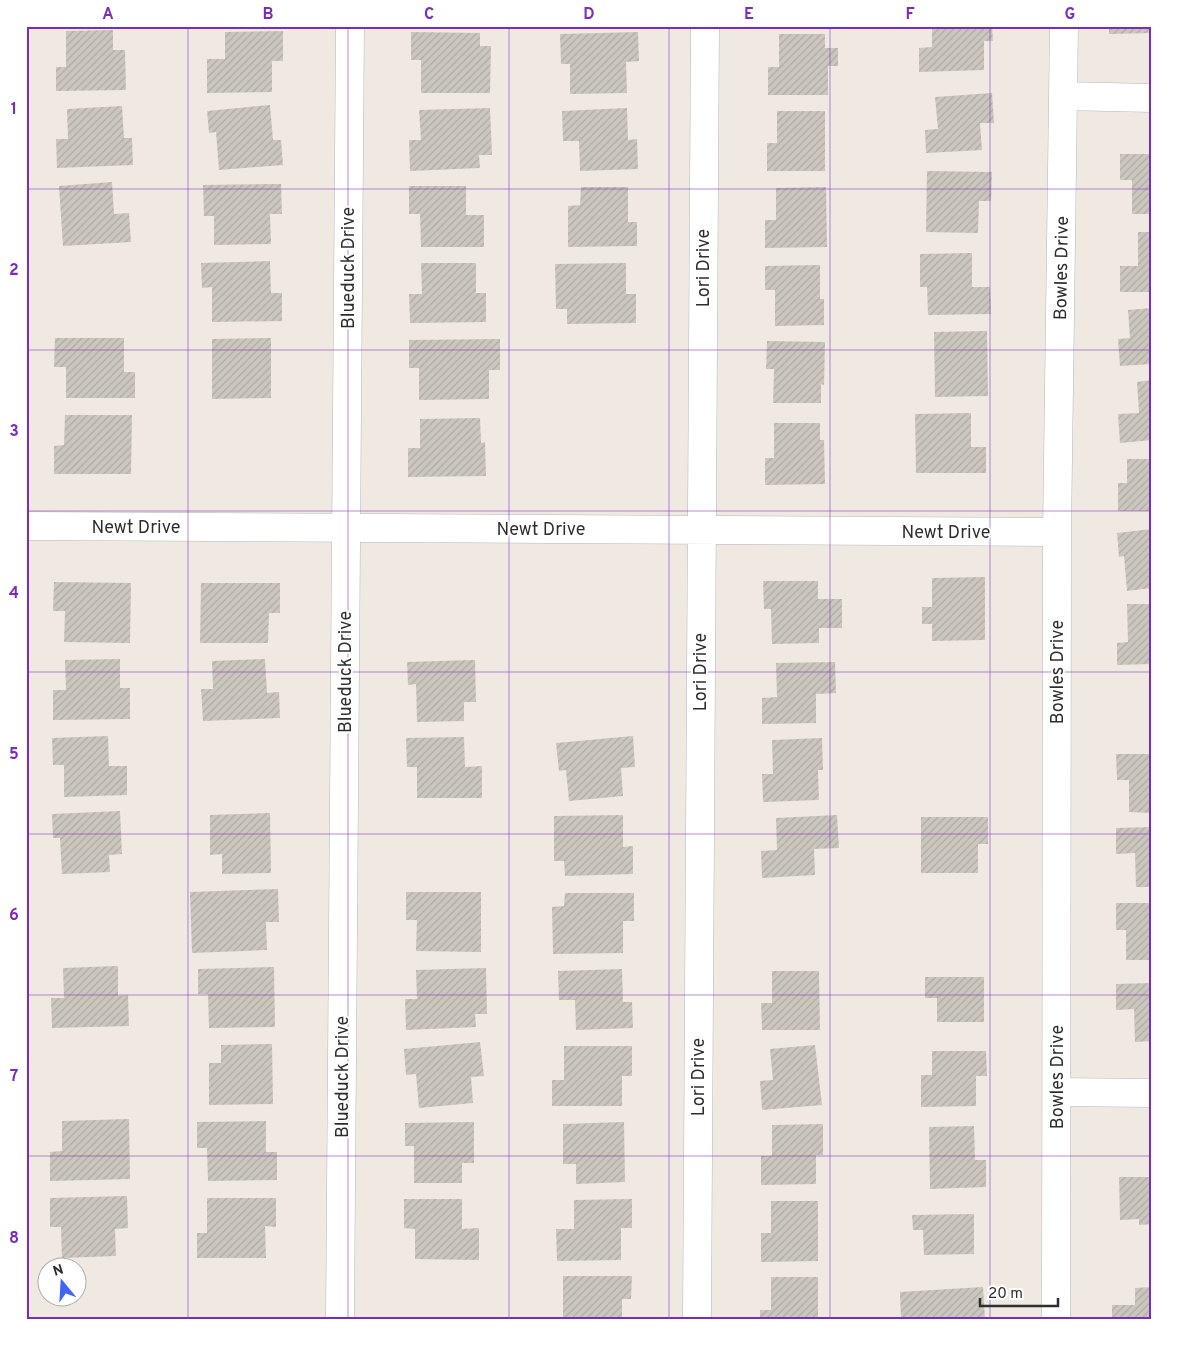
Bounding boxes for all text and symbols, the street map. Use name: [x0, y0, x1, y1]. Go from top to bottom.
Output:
text: A: [102, 5, 114, 25]
text: B: [262, 5, 274, 25]
text: C: [424, 5, 434, 25]
text: D: [583, 5, 595, 25]
text: E: [744, 5, 754, 25]
text: F: [905, 5, 915, 25]
text: G: [1065, 5, 1075, 25]
text: 1: [11, 100, 17, 120]
street label: Blueduck Drive: [338, 207, 361, 329]
street label: Bowles Drive: [1050, 216, 1075, 320]
street label: Lori Drive: [693, 229, 716, 307]
text: 2: [9, 261, 19, 281]
text: 3: [9, 422, 19, 442]
street label: Newt Drive: [91, 517, 181, 540]
street label: Newt Drive: [496, 519, 586, 542]
street label: Newt Drive: [901, 522, 991, 545]
text: 4: [9, 584, 19, 604]
street label: Blueduck Drive: [335, 611, 358, 733]
street label: Bowles Drive: [1047, 620, 1070, 724]
street label: Lori Drive: [690, 633, 713, 711]
text: 5: [9, 745, 19, 765]
text: 6: [9, 906, 19, 926]
street label: Blueduck Drive: [332, 1016, 355, 1138]
street label: Bowles Drive: [1047, 1025, 1070, 1129]
street label: Lori Drive: [688, 1038, 711, 1116]
text: 7: [10, 1067, 18, 1087]
text: 8: [9, 1229, 19, 1249]
north arrow: [38, 1258, 88, 1308]
text: N: [51, 1261, 66, 1281]
scale bar: [980, 1275, 1058, 1307]
text: 20 m: [988, 1285, 1023, 1304]

